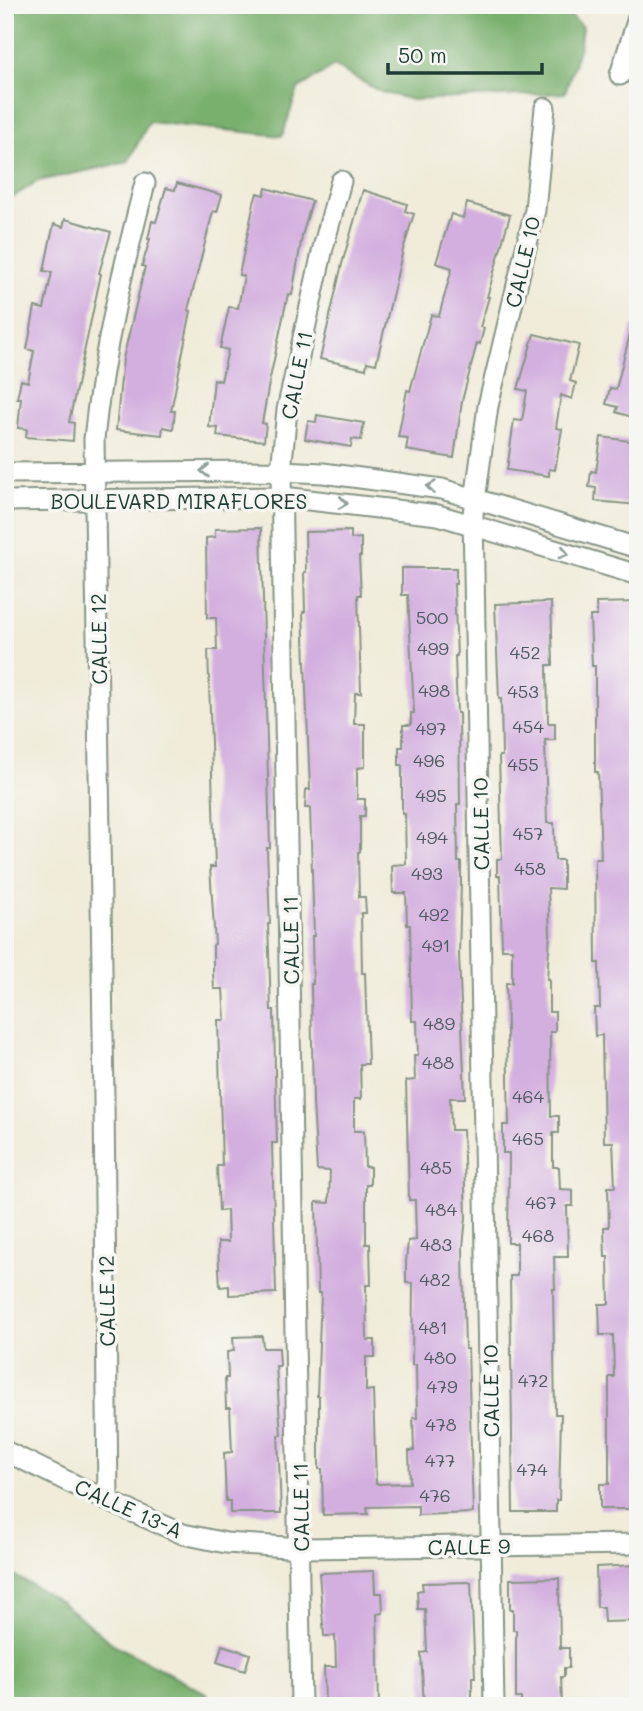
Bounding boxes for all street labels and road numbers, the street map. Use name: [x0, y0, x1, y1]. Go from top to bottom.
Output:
street label: CALLE 10: [498, 214, 546, 310]
street label: CALLE 11: [274, 329, 318, 421]
street label: BOULEVARD MIRAFLORES: [51, 487, 307, 514]
street label: CALLE 12: [84, 593, 112, 685]
street label: CALLE 10: [466, 777, 494, 871]
street label: CALLE 11: [276, 895, 304, 985]
street label: CALLE 12: [92, 1255, 120, 1347]
street label: CALLE 10: [476, 1344, 504, 1438]
street label: CALLE 11: [286, 1462, 314, 1552]
street label: CALLE 13-A: [71, 1472, 187, 1544]
street label: CALLE 9: [427, 1532, 511, 1560]

